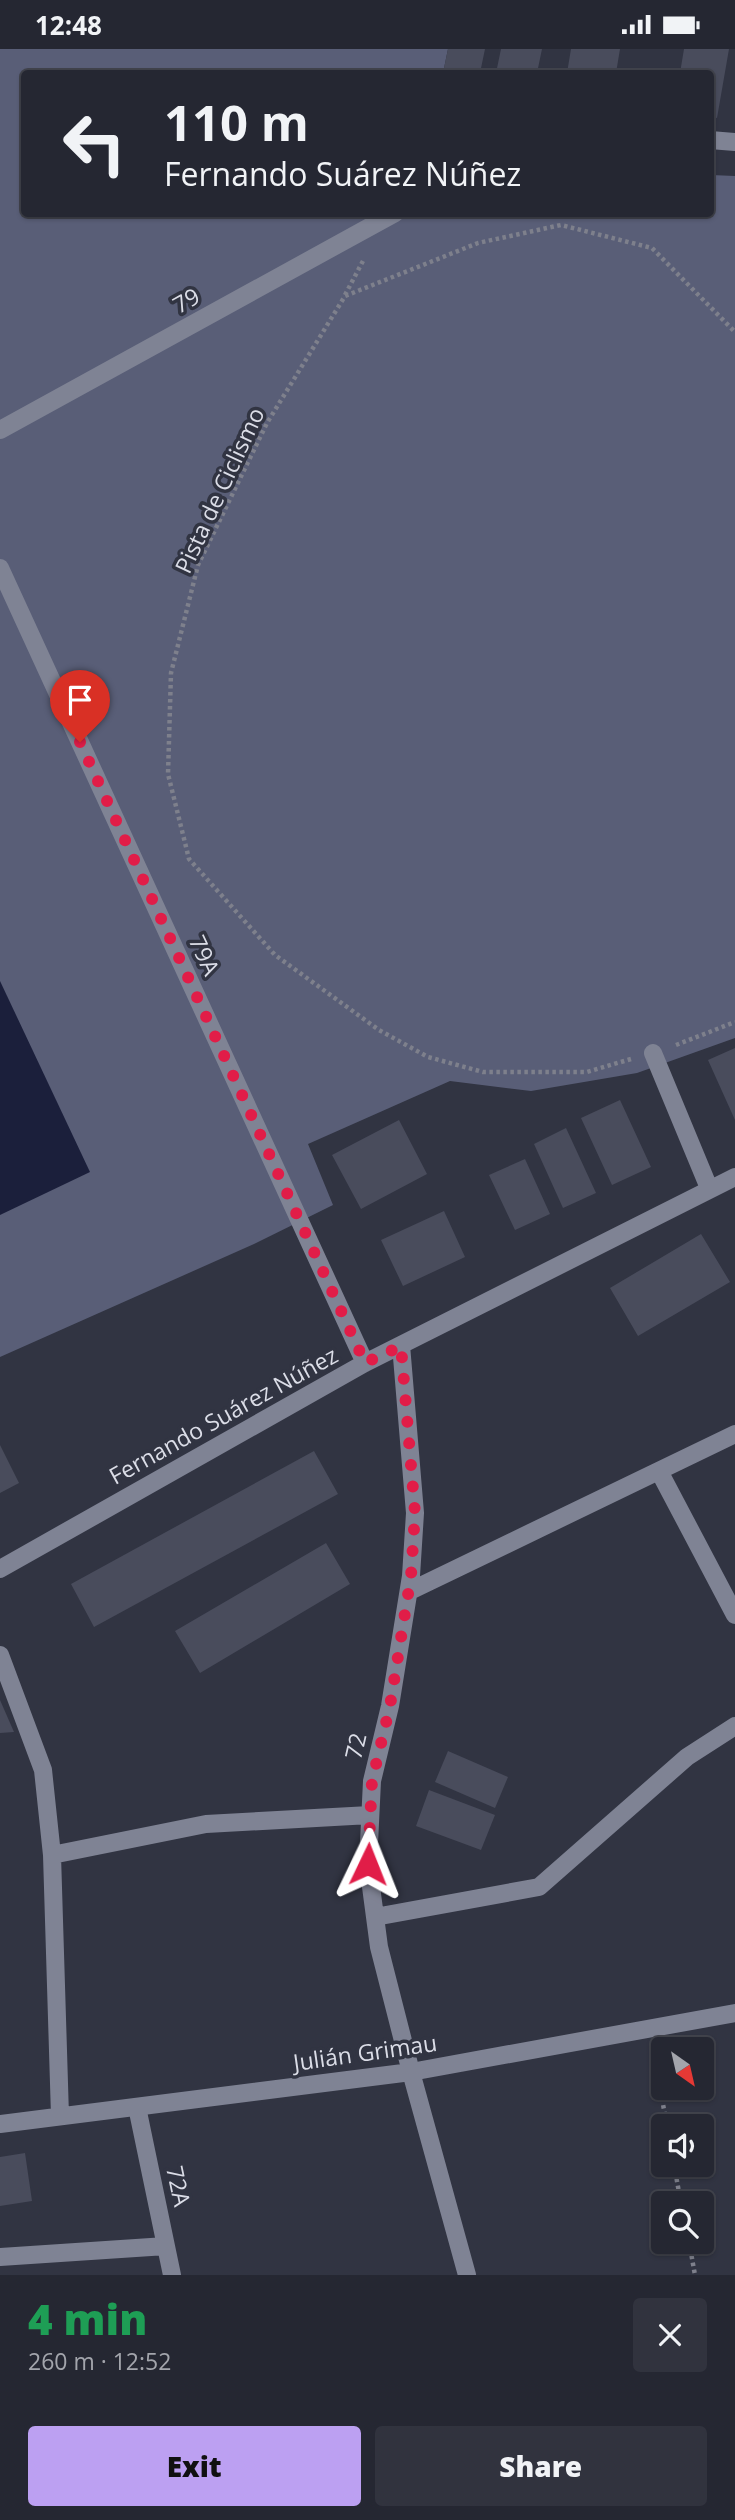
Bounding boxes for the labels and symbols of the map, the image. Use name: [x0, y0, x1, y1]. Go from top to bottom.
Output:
street label: 79: [167, 280, 205, 320]
street label: Pista de Ciclismo: [167, 402, 271, 578]
pin: [50, 670, 110, 742]
street label: 79A: [182, 930, 228, 981]
street label: Fernando Suárez Núñez: [103, 1339, 343, 1491]
street label: 72: [336, 1730, 374, 1762]
position arrow: [331, 1827, 405, 1901]
street label: Julián Grimau: [289, 2026, 439, 2078]
north arrow: [651, 2037, 714, 2100]
street label: 72A: [159, 2163, 199, 2210]

